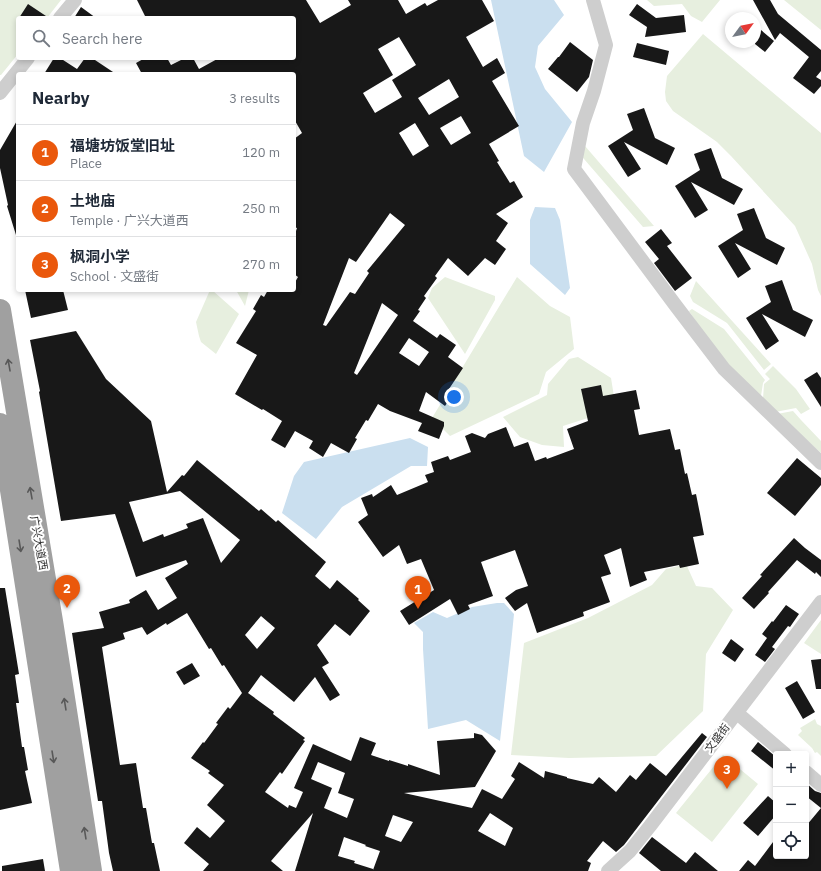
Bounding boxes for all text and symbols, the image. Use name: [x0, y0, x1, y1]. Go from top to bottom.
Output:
north arrow: [725, 12, 761, 48]
search box: [16, 16, 296, 60]
icon: search: [30, 27, 52, 49]
text: Search here: [62, 29, 142, 48]
text: Nearby: [32, 87, 90, 109]
text: 3 results: [229, 90, 280, 107]
text: 福塘坊饭堂旧址: [70, 136, 175, 155]
text: 1: [41, 144, 49, 161]
text: 120 m: [242, 144, 280, 161]
text: Place: [70, 155, 102, 172]
text: 土地庙: [70, 191, 115, 210]
text: 2: [41, 200, 49, 217]
text: 250 m: [242, 200, 280, 217]
text: Temple · 广兴大道西: [70, 212, 189, 229]
text: 枫洞小学: [70, 247, 130, 266]
text: 3: [41, 256, 49, 273]
text: 270 m: [242, 256, 280, 273]
text: School · 文盛街: [70, 268, 159, 285]
one-way arrow: [5, 359, 13, 372]
your location: [444, 387, 464, 407]
one-way arrow: [26, 487, 34, 500]
street label: 广兴大道西: [27, 515, 51, 571]
one-way arrow: [16, 539, 24, 552]
pin: 2: [54, 575, 80, 608]
pin: 1: [405, 576, 431, 609]
one-way arrow: [61, 698, 69, 711]
street label: 文盛街: [701, 721, 733, 755]
one-way arrow: [49, 750, 57, 763]
map controls: [773, 751, 809, 859]
button: +: [773, 751, 809, 787]
pin: 3: [714, 756, 740, 789]
button: −: [773, 787, 809, 823]
button: locate: [773, 823, 809, 859]
one-way arrow: [81, 826, 89, 839]

